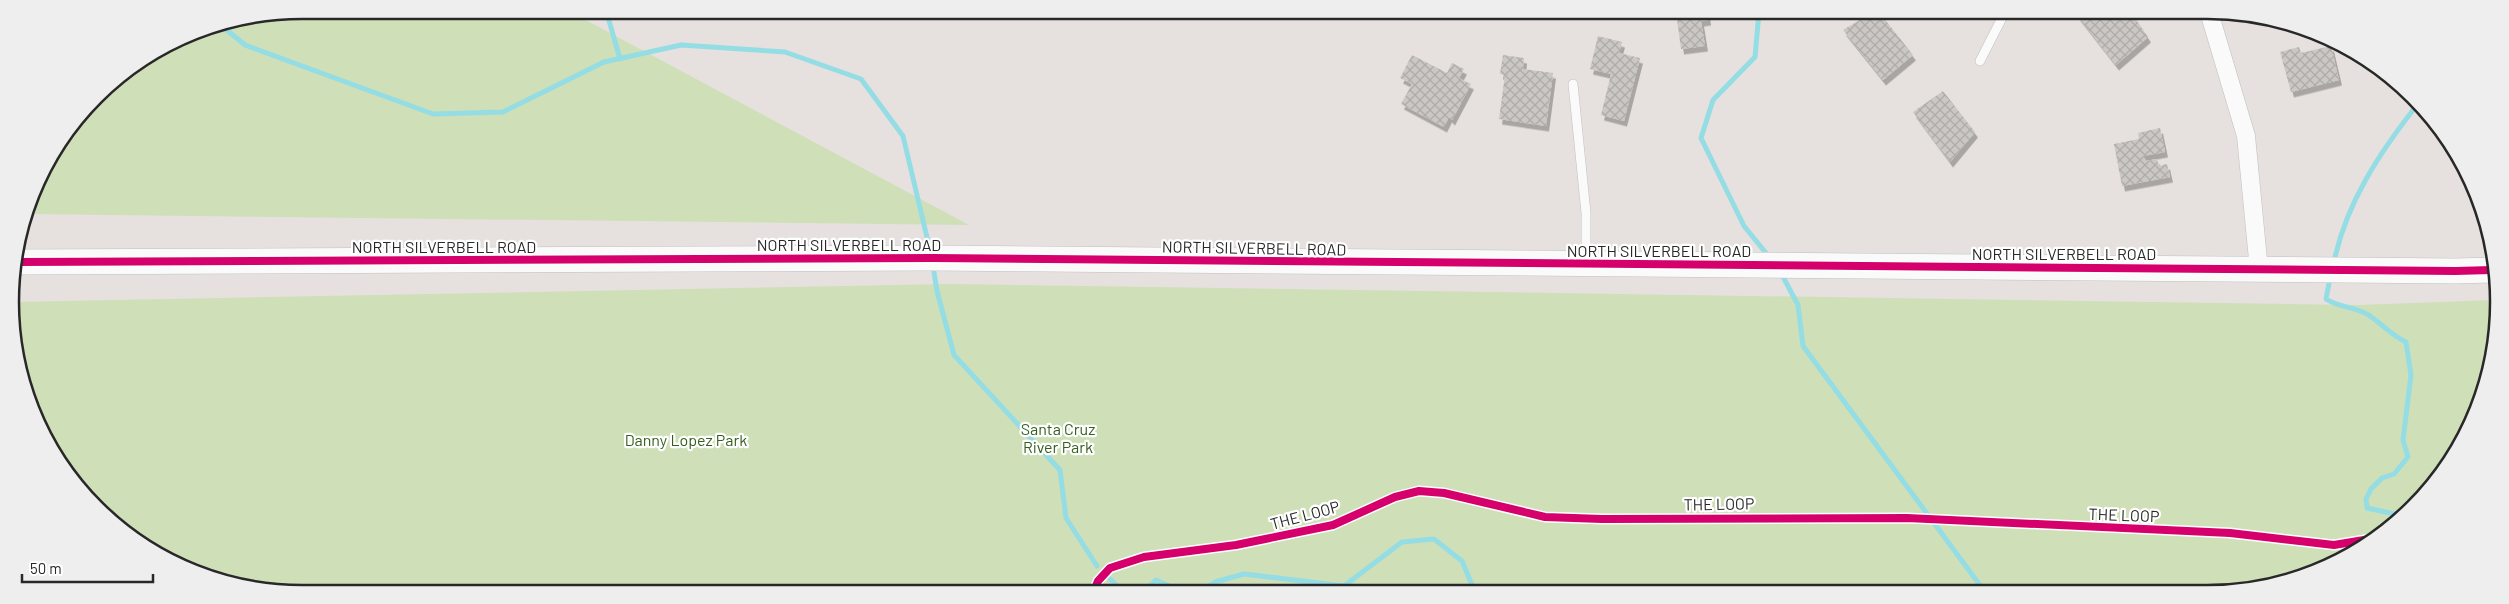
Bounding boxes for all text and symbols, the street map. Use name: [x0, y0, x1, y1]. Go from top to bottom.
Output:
street label: NORTH SILVERBELL ROAD: [757, 235, 941, 254]
street label: NORTH SILVERBELL ROAD: [1162, 236, 1346, 259]
street label: NORTH SILVERBELL ROAD: [352, 237, 536, 256]
street label: NORTH SILVERBELL ROAD: [1567, 241, 1751, 260]
street label: NORTH SILVERBELL ROAD: [1972, 244, 2156, 263]
park label: Santa Cruz River Park: [1021, 419, 1095, 456]
park label: Danny Lopez Park: [625, 430, 747, 449]
street label: THE LOOP: [1683, 493, 1755, 514]
street label: THE LOOP: [1268, 496, 1342, 533]
street label: THE LOOP: [2088, 504, 2160, 525]
scale bar: [22, 552, 154, 584]
text: 50 m: [30, 559, 62, 577]

